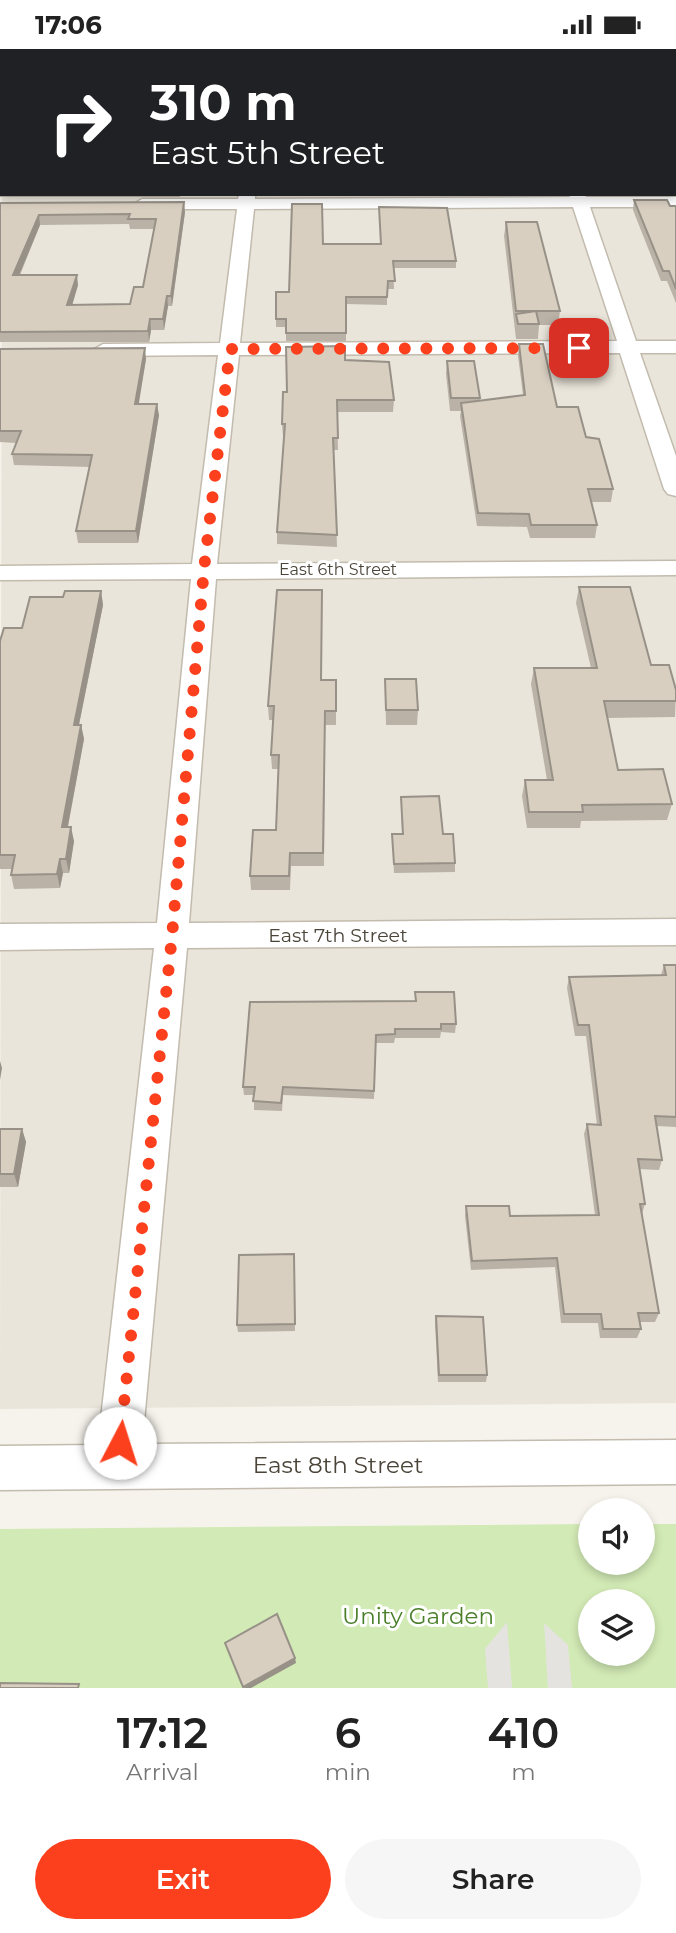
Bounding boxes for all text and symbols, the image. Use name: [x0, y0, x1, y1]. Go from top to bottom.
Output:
text: 17:06: [35, 9, 102, 41]
text: 310 m: [150, 73, 297, 132]
icon: right: [35, 77, 126, 168]
text: East 5th Street: [150, 133, 385, 172]
pin: [549, 318, 609, 378]
icon: arrive: [560, 329, 598, 367]
street label: East 6th Street: [279, 560, 398, 579]
street label: East 7th Street: [268, 924, 408, 947]
position arrow: [83, 1406, 157, 1480]
street label: East 8th Street: [253, 1451, 423, 1479]
map controls: [578, 1498, 655, 1666]
button: sound: [578, 1498, 655, 1575]
button: layers: [578, 1589, 655, 1666]
park label: Unity Garden: [342, 1602, 494, 1630]
text: 17:12: [117, 1707, 208, 1759]
text: 6: [335, 1707, 361, 1759]
text: 410: [488, 1707, 559, 1759]
text: Arrival: [126, 1758, 199, 1786]
text: min: [325, 1758, 371, 1786]
text: m: [511, 1758, 536, 1786]
button: Exit: [35, 1839, 331, 1919]
button: Share: [345, 1839, 641, 1919]

